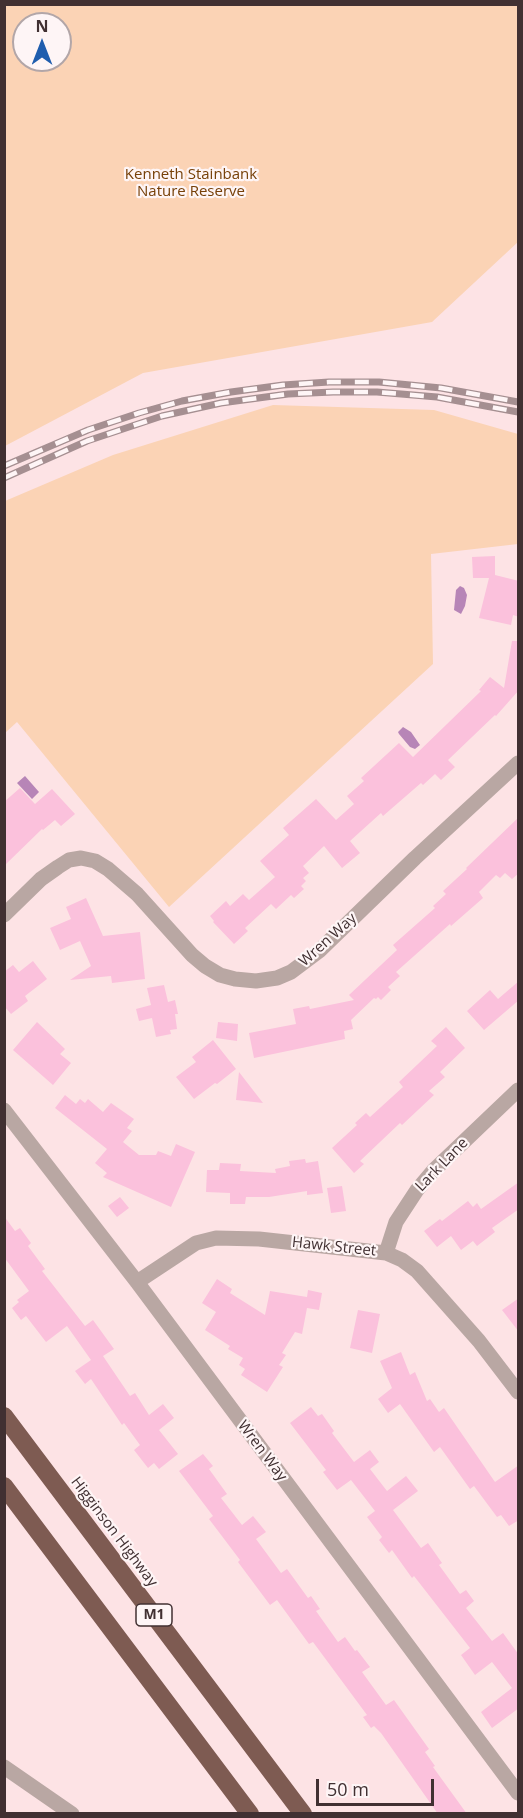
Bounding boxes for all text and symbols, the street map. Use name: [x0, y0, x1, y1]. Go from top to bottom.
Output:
north arrow: [12, 12, 72, 72]
text: N: [35, 15, 49, 37]
park label: Kenneth Stainbank Nature Reserve: [125, 166, 257, 201]
street label: Wren Way: [296, 909, 360, 971]
street label: Lark Lane: [412, 1134, 472, 1196]
street label: Hawk Street: [291, 1234, 377, 1260]
street label: Wren Way: [233, 1417, 291, 1485]
street label: Higginson Highway: [67, 1473, 161, 1591]
road number: M1: [136, 1604, 172, 1626]
scale bar: [319, 1767, 438, 1805]
text: 50 m: [327, 1777, 369, 1801]

